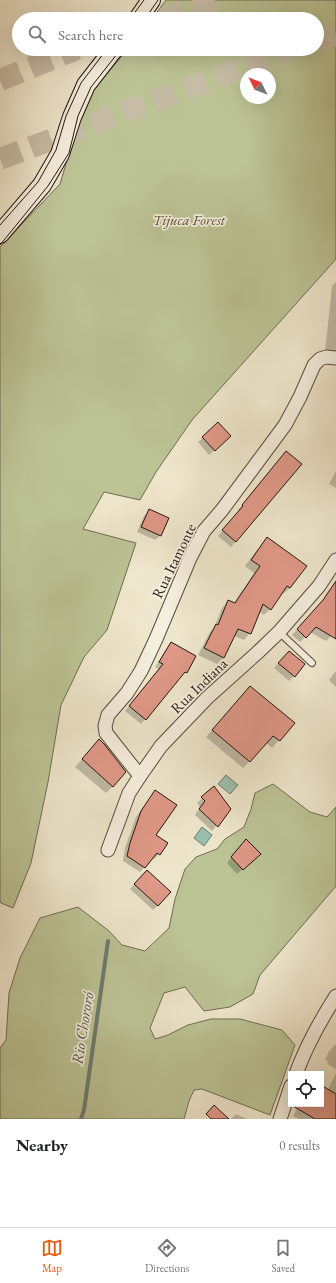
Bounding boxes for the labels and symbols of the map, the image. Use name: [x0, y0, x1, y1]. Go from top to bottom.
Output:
north arrow: [240, 68, 276, 104]
park label: Tijuca Forest: [153, 210, 226, 229]
street label: Rua Itamonte: [147, 520, 200, 601]
street label: Rua Indiana: [166, 654, 231, 717]
water label: Rio Chororó: [66, 990, 99, 1066]

